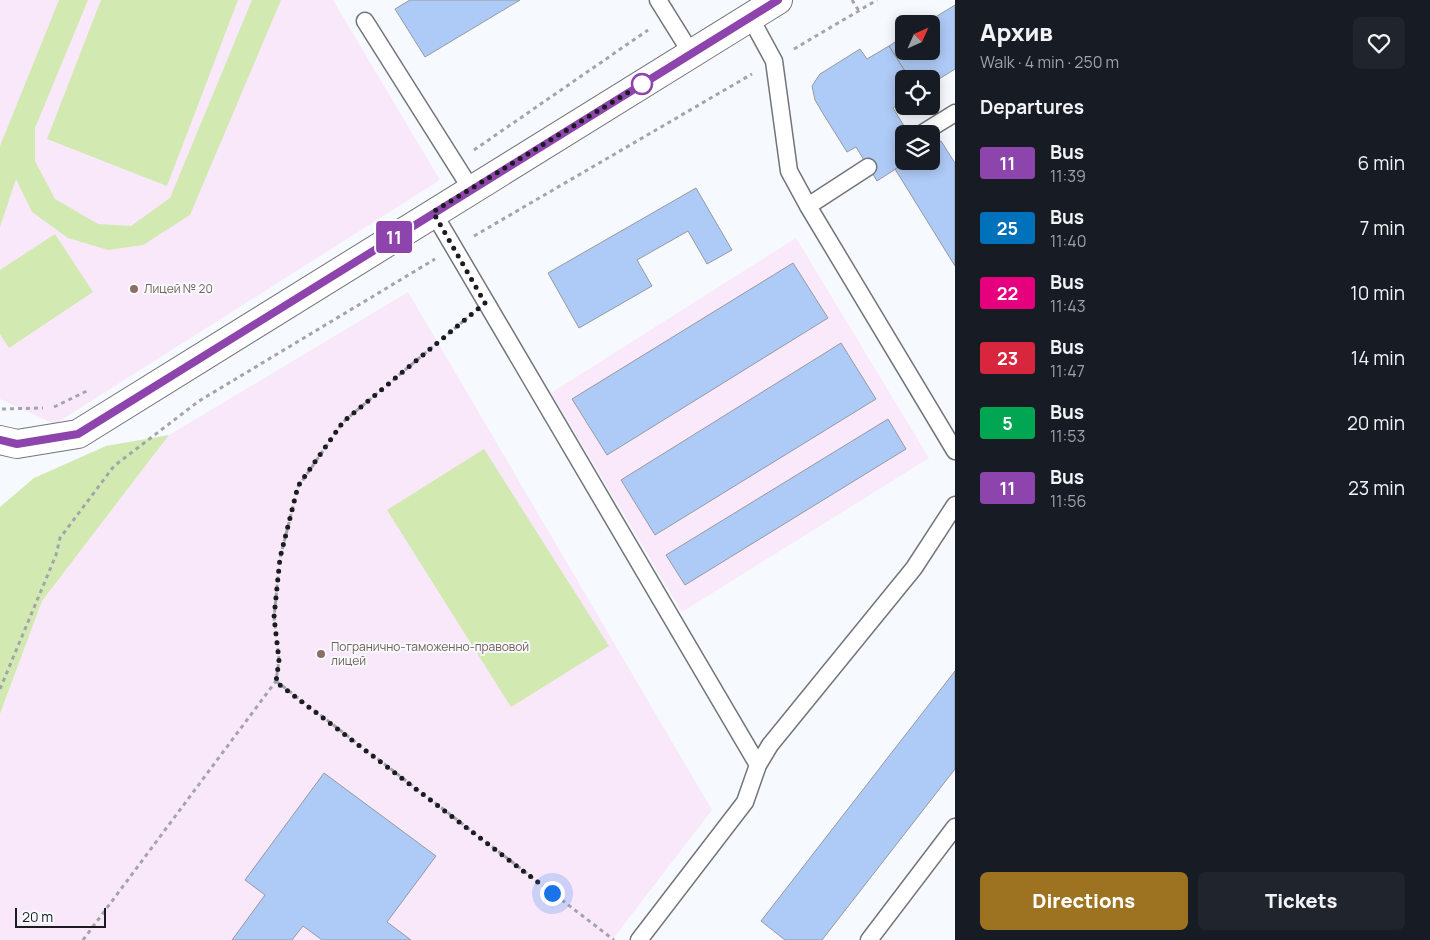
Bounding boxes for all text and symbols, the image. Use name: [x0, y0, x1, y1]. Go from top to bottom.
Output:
north arrow: [895, 15, 940, 60]
map controls: [895, 15, 940, 170]
text: Архив: [980, 15, 1053, 48]
button: heart: [1353, 17, 1405, 69]
text: Walk · 4 min · 250 m: [980, 51, 1119, 73]
button: locate: [895, 70, 940, 115]
unlabelled marker: [631, 73, 653, 95]
text: Departures: [980, 94, 1084, 120]
button: layers: [895, 125, 940, 170]
text: Bus: [1050, 139, 1084, 165]
text: 6 min: [1358, 150, 1405, 176]
text: 11: [1000, 151, 1015, 175]
text: 11:39: [1050, 165, 1086, 187]
text: Bus: [1050, 204, 1084, 230]
text: 7 min: [1360, 215, 1405, 241]
text: 25: [997, 216, 1018, 240]
line badge: 11: [372, 221, 416, 253]
text: 11: [386, 225, 402, 249]
text: 11:40: [1050, 230, 1086, 252]
text: Bus: [1050, 269, 1084, 295]
place label: Лицей № 20: [144, 280, 213, 297]
text: 10 min: [1350, 280, 1405, 306]
text: 22: [997, 281, 1018, 305]
marker: Лицей № 20: [128, 283, 140, 295]
text: 11:43: [1050, 295, 1086, 317]
text: Bus: [1050, 334, 1084, 360]
text: 14 min: [1351, 345, 1405, 371]
text: 23: [997, 346, 1018, 370]
text: 11:47: [1050, 360, 1085, 382]
text: Bus: [1050, 399, 1084, 425]
text: 20 min: [1347, 410, 1405, 436]
text: 5: [1002, 411, 1013, 435]
text: 11:53: [1050, 425, 1085, 447]
text: Bus: [1050, 464, 1084, 490]
text: 23 min: [1348, 475, 1405, 501]
text: 11: [1000, 476, 1015, 500]
text: 11:56: [1050, 490, 1086, 512]
place label: Погранично-таможенно-правовой лицей: [331, 638, 529, 669]
marker: Погранично-таможенно-правовой лицей: [315, 648, 327, 660]
button: Directions: [980, 872, 1188, 930]
button: Tickets: [1198, 872, 1405, 930]
your location: [540, 881, 565, 906]
scale bar: [15, 905, 106, 928]
text: 20 m: [22, 907, 53, 926]

